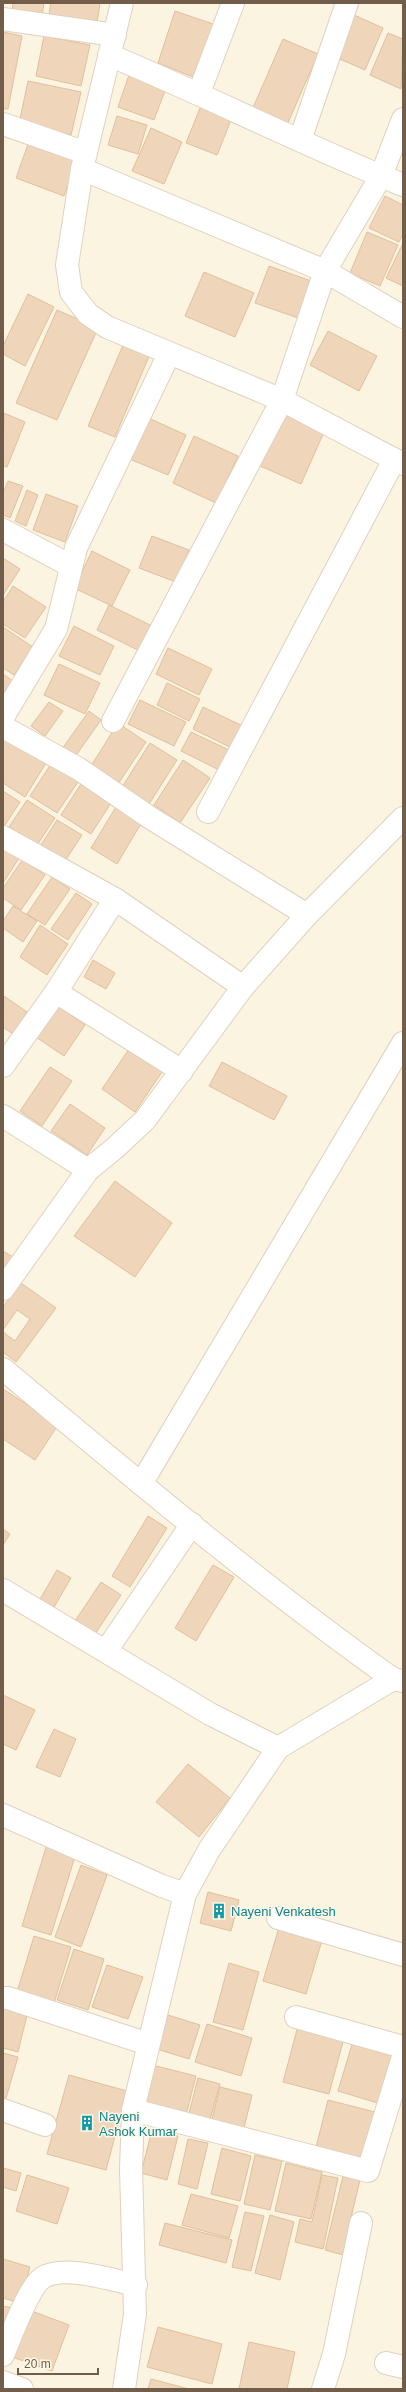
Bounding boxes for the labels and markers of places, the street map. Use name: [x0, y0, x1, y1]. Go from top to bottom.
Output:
building icon: Nayeni Venkatesh: [210, 1902, 228, 1920]
place label: Nayeni Venkatesh: [231, 1904, 336, 1919]
place label: Nayeni Ashok Kumar: [99, 2109, 178, 2139]
building icon: Nayeni Ashok Kumar: [78, 2114, 96, 2132]

